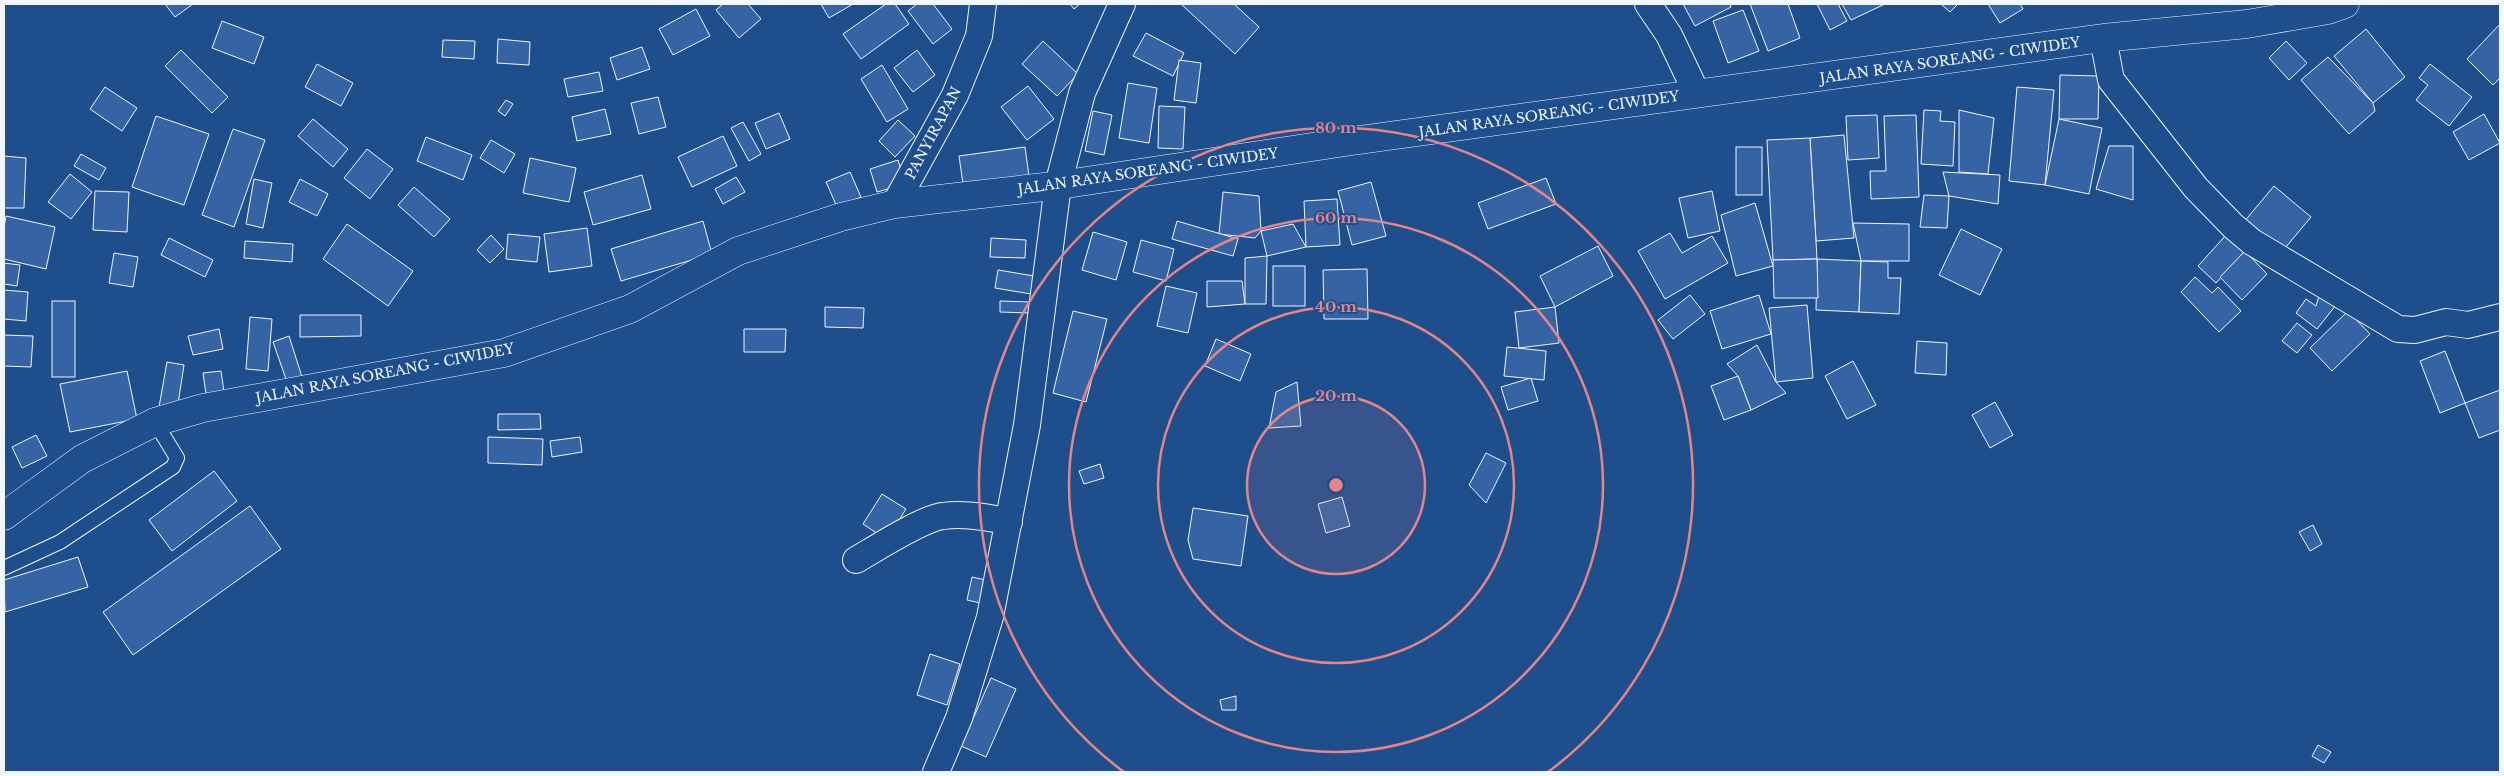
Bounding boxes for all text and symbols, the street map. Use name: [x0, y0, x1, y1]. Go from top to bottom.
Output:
street label: JALAN RAYA SOREANG - CIWIDEY: [1817, 33, 2082, 87]
street label: PANYIRAPAN: [901, 83, 965, 182]
street label: JALAN RAYA SOREANG - CIWIDEY: [1416, 87, 1681, 141]
text: 80 m: [1315, 118, 1357, 137]
street label: JALAN RAYA SOREANG - CIWIDEY: [1015, 144, 1280, 198]
text: 60 m: [1315, 208, 1357, 227]
text: 40 m: [1315, 297, 1357, 316]
street label: JALAN RAYA SOREANG - CIWIDEY: [252, 339, 517, 407]
text: 20 m: [1315, 386, 1357, 405]
centre of rings: [1327, 476, 1345, 494]

